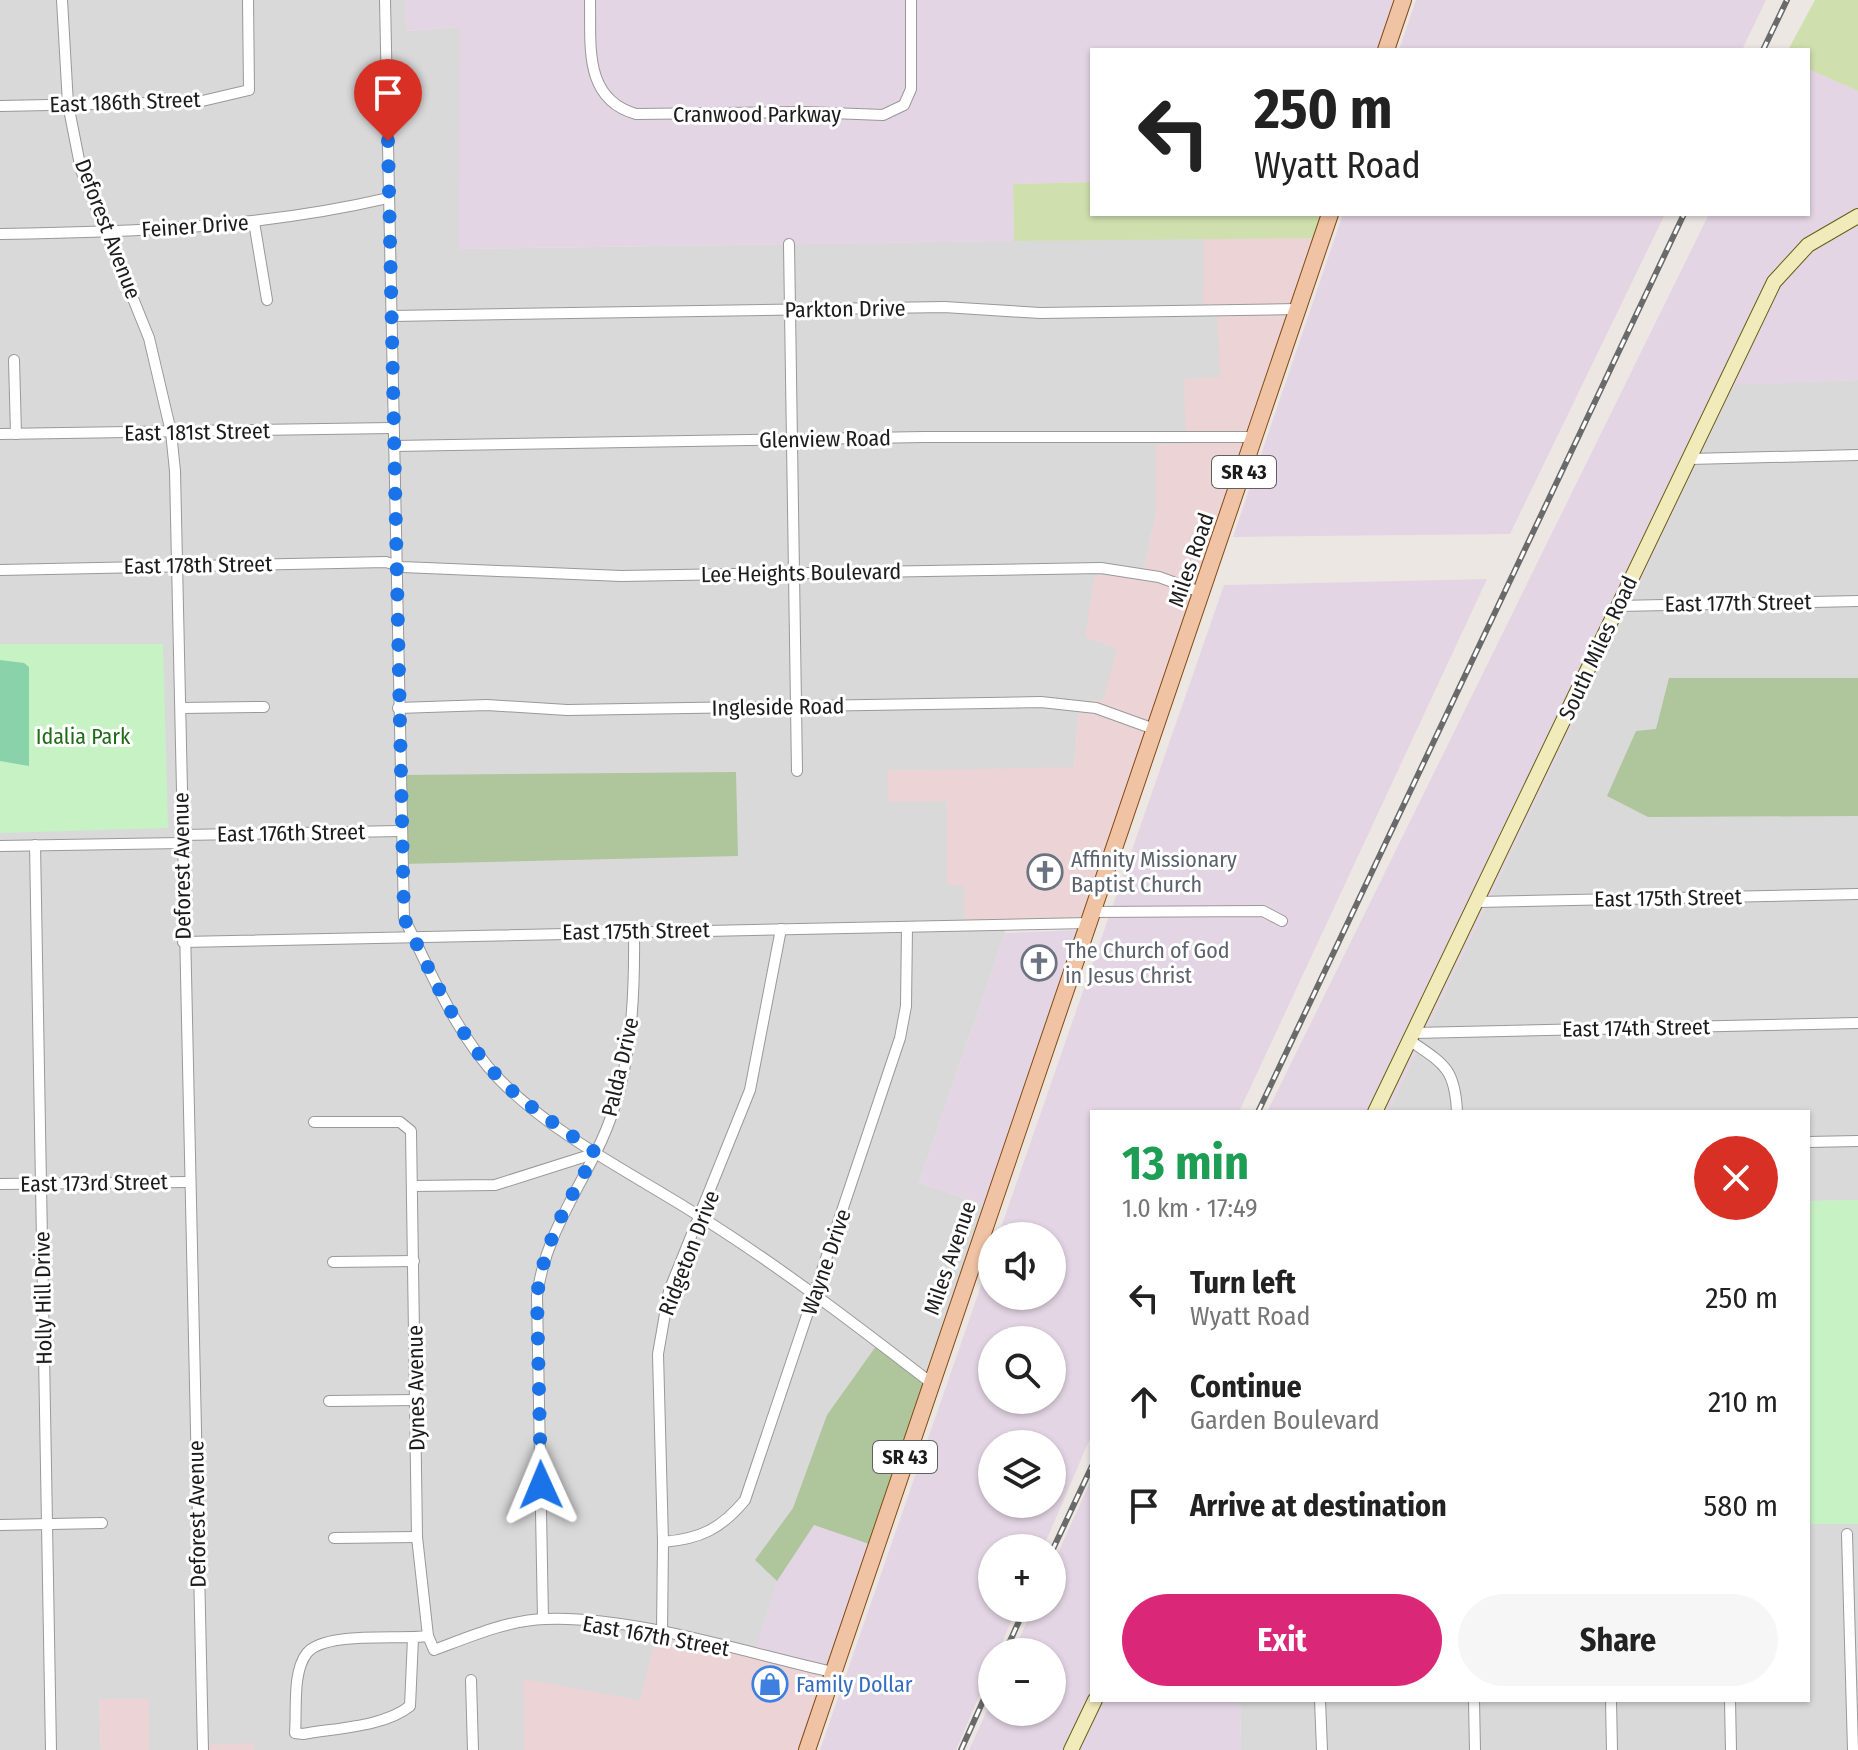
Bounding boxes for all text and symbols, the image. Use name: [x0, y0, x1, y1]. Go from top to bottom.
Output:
pin: [354, 59, 422, 141]
icon: arrive: [366, 71, 410, 115]
text: 250 m: [1254, 76, 1392, 143]
icon: left: [1122, 80, 1226, 184]
street label: East 186th Street: [49, 86, 202, 118]
street label: Cranwood Parkway: [673, 101, 841, 128]
text: Wyatt Road: [1254, 144, 1421, 188]
street label: Deforest Avenue: [69, 155, 147, 303]
street label: Feiner Drive: [141, 209, 249, 243]
street label: Parkton Drive: [784, 294, 906, 324]
street label: East 181st Street: [124, 417, 271, 447]
street label: Glenview Road: [759, 424, 891, 454]
road number: SR 43: [1212, 456, 1276, 488]
street label: Miles Road: [1162, 509, 1220, 611]
street label: East 178th Street: [123, 550, 273, 580]
street label: Lee Heights Boulevard: [701, 558, 901, 588]
street label: South Miles Road: [1553, 572, 1643, 724]
street label: East 177th Street: [1664, 588, 1813, 618]
street label: Ingleside Road: [711, 692, 845, 722]
park label: Idalia Park: [36, 723, 131, 750]
street label: Deforest Avenue: [167, 792, 197, 940]
street label: East 176th Street: [217, 818, 366, 848]
place label: Affinity Missionary Baptist Church: [1071, 846, 1237, 898]
church icon: Affinity Missionary Baptist Church: [1026, 853, 1064, 891]
street label: East 175th Street: [1594, 883, 1743, 913]
street label: East 175th Street: [562, 916, 711, 946]
place label: The Church of God in Jesus Christ: [1065, 937, 1230, 989]
church icon: The Church of God in Jesus Christ: [1020, 944, 1058, 982]
street label: East 174th Street: [1562, 1013, 1711, 1043]
street label: Palda Drive: [595, 1015, 645, 1119]
text: 13 min: [1122, 1134, 1249, 1192]
button: close: [1694, 1136, 1778, 1220]
street label: East 173rd Street: [20, 1168, 169, 1198]
street label: Ridgeton Drive: [653, 1187, 725, 1319]
text: 1.0 km · 17:49: [1122, 1193, 1258, 1224]
street label: Miles Avenue: [918, 1198, 982, 1318]
street label: Wayne Drive: [795, 1205, 857, 1319]
map controls: [978, 1222, 1066, 1726]
button: sound: [978, 1222, 1066, 1310]
street label: Holly Hill Drive: [28, 1231, 58, 1365]
text: Turn left: [1190, 1265, 1296, 1301]
icon: left: [1122, 1276, 1166, 1320]
text: 250 m: [1705, 1280, 1778, 1316]
text: Wyatt Road: [1190, 1301, 1310, 1332]
street label: Dynes Avenue: [401, 1325, 431, 1451]
button: search: [978, 1326, 1066, 1414]
text: Continue: [1190, 1369, 1302, 1405]
icon: ahead: [1122, 1380, 1166, 1424]
text: 210 m: [1708, 1384, 1778, 1420]
text: Garden Boulevard: [1190, 1405, 1380, 1436]
button: layers: [978, 1430, 1066, 1518]
street label: Deforest Avenue: [182, 1440, 212, 1588]
road number: SR 43: [873, 1441, 937, 1473]
position arrow: [499, 1443, 583, 1527]
icon: arrive: [1122, 1484, 1166, 1528]
text: Arrive at destination: [1190, 1488, 1447, 1524]
text: 580 m: [1703, 1488, 1778, 1524]
button: +: [978, 1534, 1066, 1622]
button: Exit: [1122, 1594, 1442, 1686]
button: Share: [1458, 1594, 1778, 1686]
street label: East 167th Street: [581, 1610, 732, 1662]
button: −: [978, 1638, 1066, 1726]
shop icon: Family Dollar: [751, 1665, 789, 1703]
place label: Family Dollar: [796, 1671, 913, 1698]

